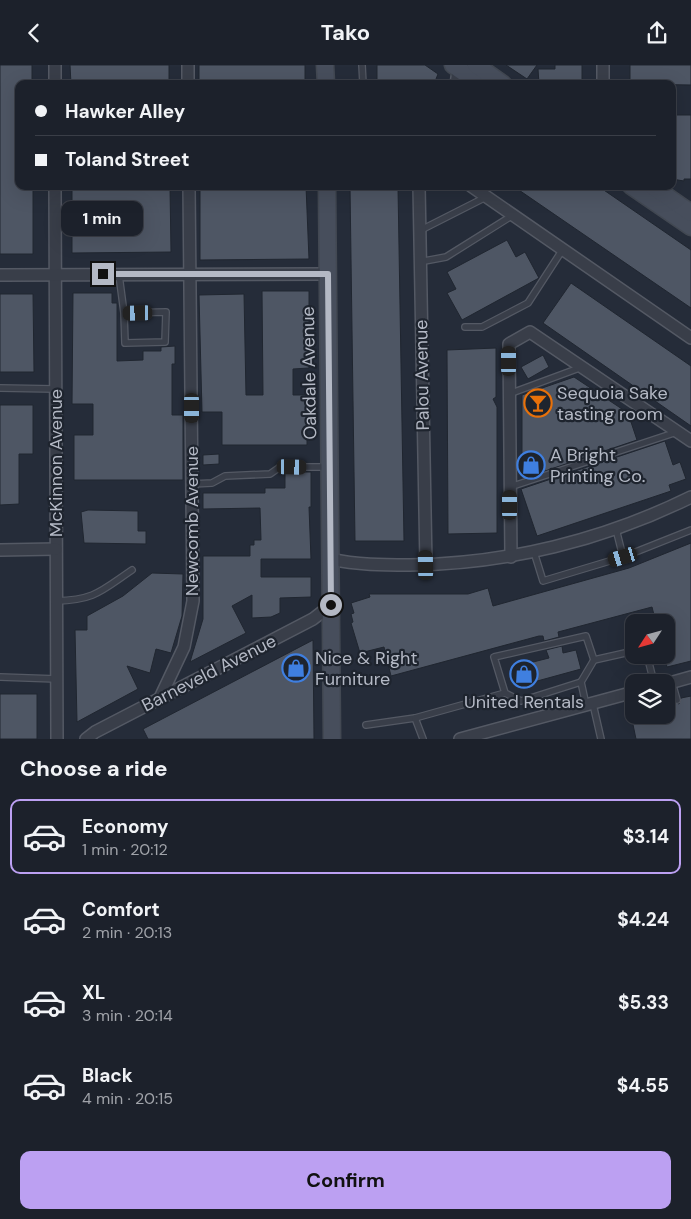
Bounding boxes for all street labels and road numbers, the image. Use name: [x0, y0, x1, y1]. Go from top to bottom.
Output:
street label: Oakdale Avenue: [296, 306, 322, 440]
street label: Palou Avenue: [409, 319, 435, 431]
street label: McKinnon Avenue: [44, 389, 68, 537]
street label: Newcomb Avenue: [180, 446, 204, 596]
street label: Barneveld Avenue: [138, 629, 280, 717]

